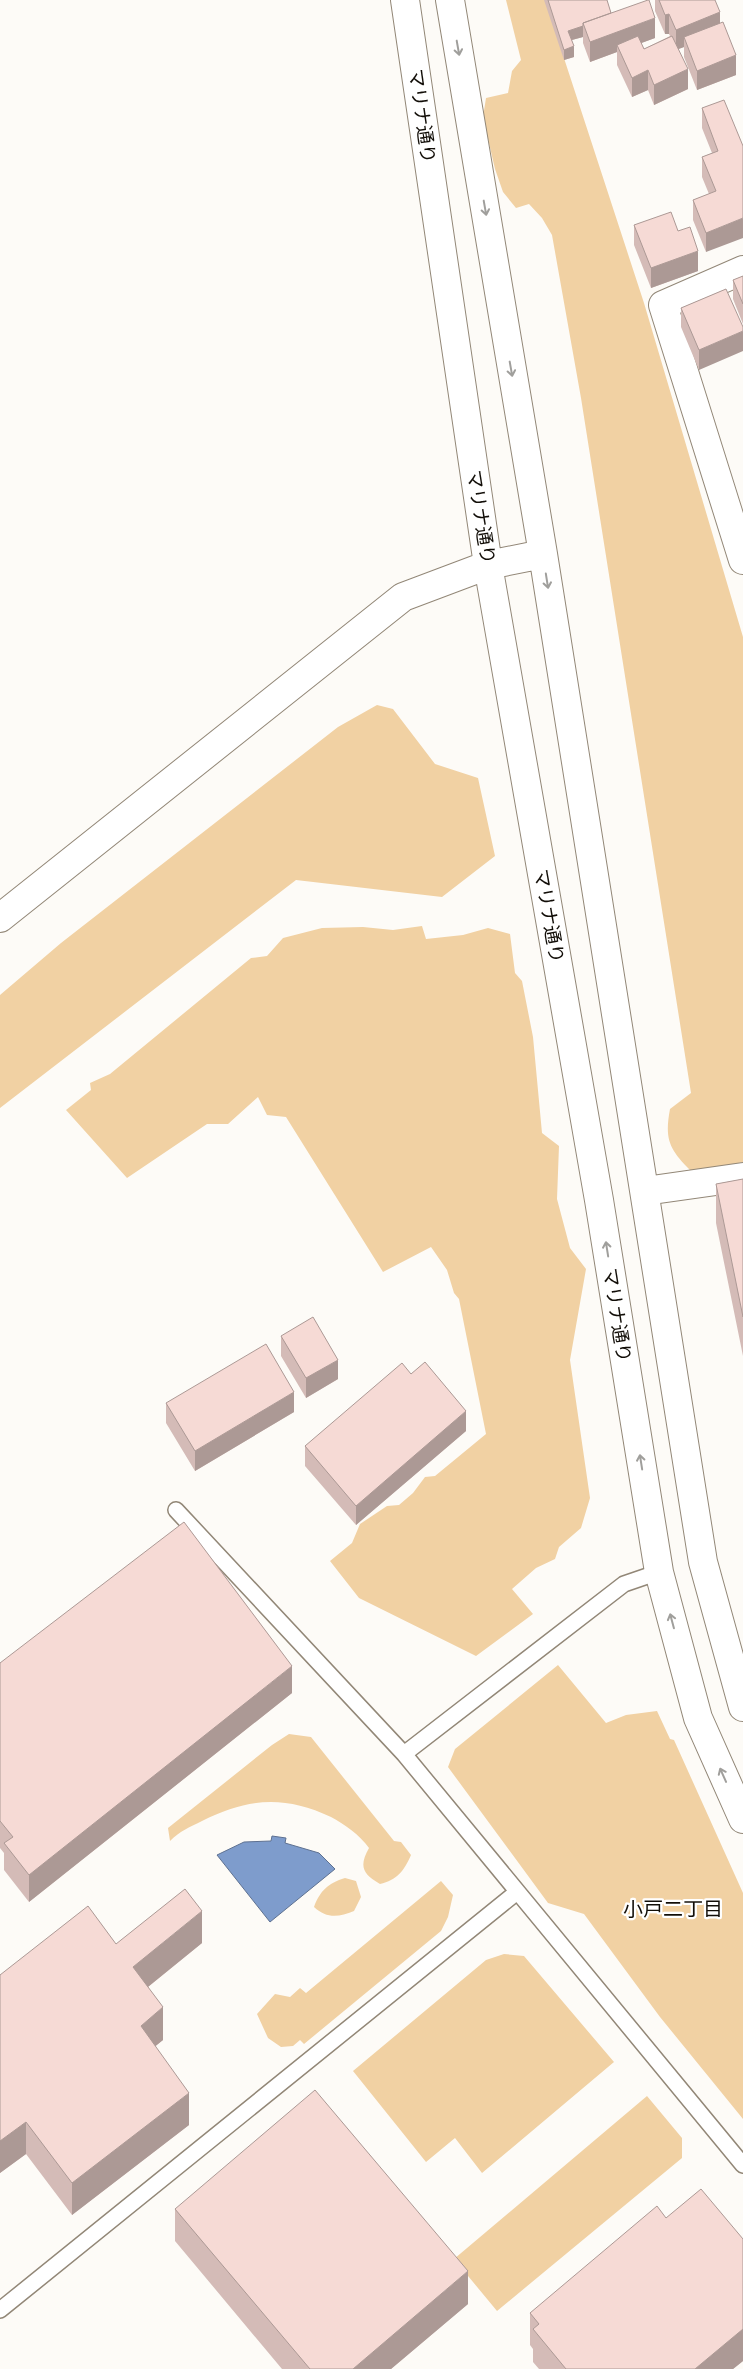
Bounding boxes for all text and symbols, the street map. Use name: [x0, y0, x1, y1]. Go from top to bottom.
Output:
one-way arrow: [453, 40, 463, 56]
street label: マリナ通り: [404, 67, 440, 165]
one-way arrow: [480, 200, 490, 216]
one-way arrow: [507, 360, 517, 376]
street label: マリナ通り: [462, 468, 500, 566]
one-way arrow: [542, 572, 552, 588]
street label: マリナ通り: [529, 867, 569, 965]
one-way arrow: [601, 1242, 611, 1258]
street label: マリナ通り: [598, 1266, 636, 1364]
one-way arrow: [636, 1454, 646, 1470]
one-way arrow: [667, 1613, 676, 1629]
one-way arrow: [718, 1768, 727, 1783]
district label: 小戸二丁目: [623, 1897, 723, 1921]

